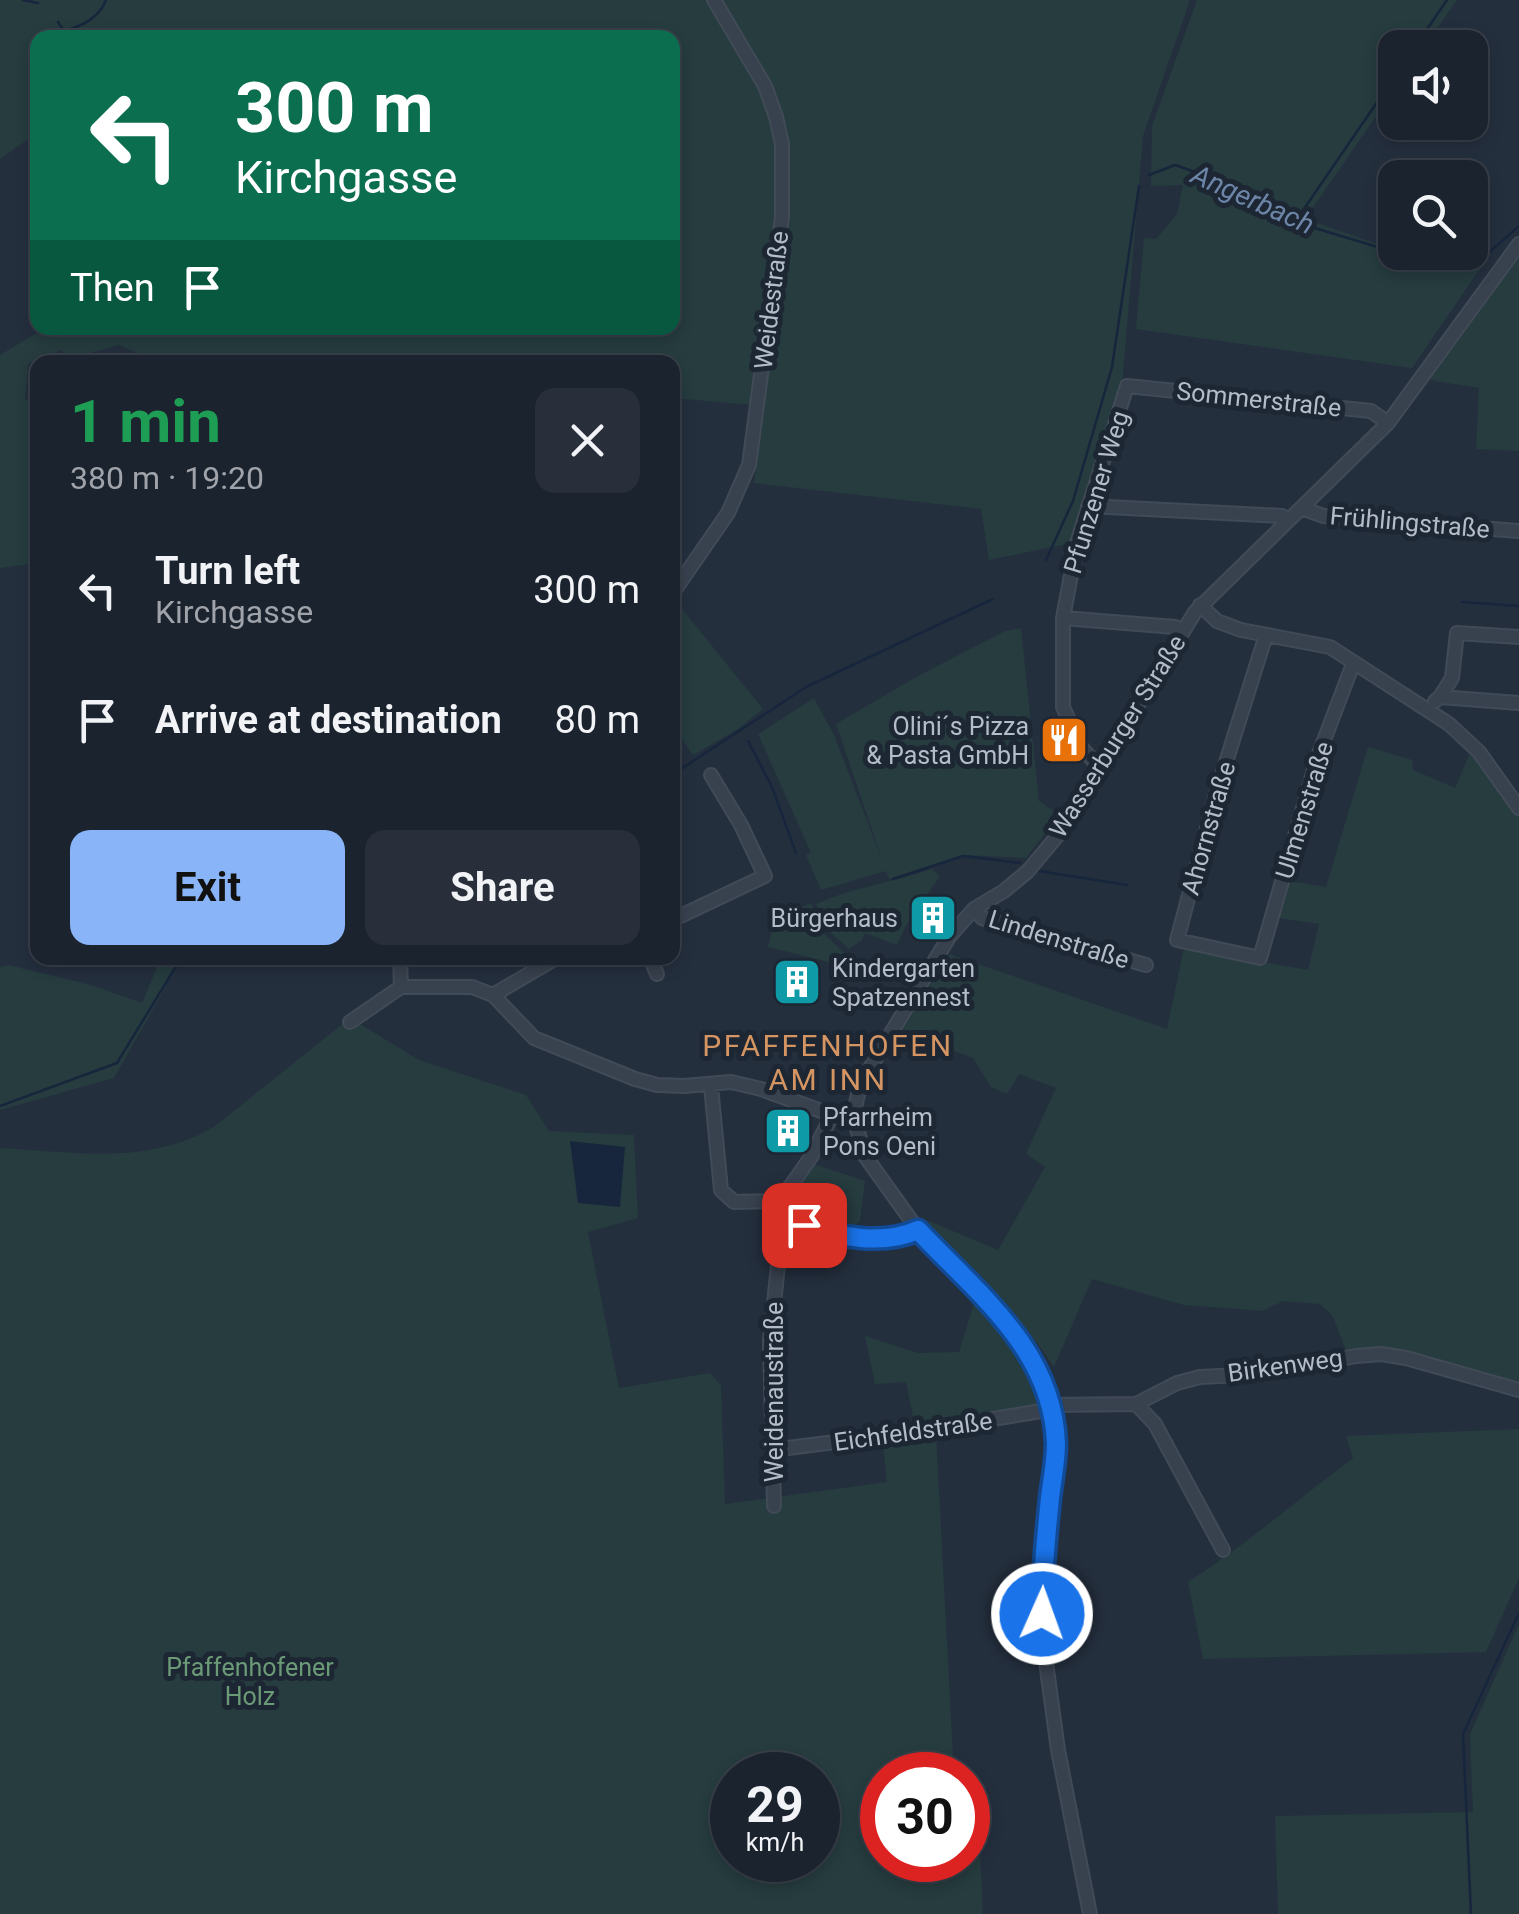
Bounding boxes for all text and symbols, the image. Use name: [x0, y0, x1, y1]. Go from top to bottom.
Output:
map controls: [1378, 30, 1488, 270]
button: sound: [1378, 30, 1488, 140]
text: 300 m: [235, 67, 434, 149]
icon: left: [70, 70, 200, 200]
text: Kirchgasse: [235, 151, 457, 204]
water label: Angerbach: [1185, 157, 1319, 241]
button: search: [1378, 160, 1488, 270]
street label: Weidestraße: [749, 229, 794, 371]
icon: arrive: [175, 260, 230, 315]
text: Then: [70, 266, 155, 310]
street label: Sommerstraße: [1175, 376, 1343, 423]
text: 1 min: [70, 386, 221, 457]
button: close: [535, 388, 640, 493]
street label: Pfunzener Weg: [1058, 407, 1135, 577]
text: 380 m · 19:20: [70, 459, 264, 497]
street label: Frühlingstraße: [1329, 501, 1491, 544]
text: Turn left: [155, 549, 300, 593]
icon: left: [70, 563, 125, 618]
text: 300 m: [533, 568, 640, 612]
text: Kirchgasse: [155, 593, 313, 631]
street label: Wasserburger Straße: [1043, 629, 1192, 843]
icon: arrive: [70, 693, 125, 748]
text: Arrive at destination: [155, 698, 502, 742]
text: 80 m: [555, 698, 640, 742]
place label: Olini´s Pizza & Pasta GmbH: [866, 712, 1029, 770]
restaurant icon: Olini´s Pizza & Pasta GmbH: [1038, 714, 1090, 766]
street label: Ulmenstraße: [1270, 738, 1339, 882]
street label: Ahornstraße: [1176, 758, 1241, 898]
button: Exit: [70, 830, 345, 945]
button: Share: [365, 830, 640, 945]
building icon: Bürgerhaus: [907, 892, 959, 944]
place label: Bürgerhaus: [771, 904, 898, 933]
street label: Lindenstraße: [985, 904, 1133, 975]
place label: Kindergarten Spatzennest: [832, 954, 975, 1012]
building icon: Kindergarten Spatzennest: [771, 956, 823, 1008]
district label: PFAFFENHOFEN AM INN: [702, 1028, 954, 1097]
place label: Pfarrheim Pons Oeni: [823, 1103, 936, 1161]
building icon: Pfarrheim Pons Oeni: [762, 1105, 814, 1157]
pin: [762, 1183, 847, 1268]
icon: arrive: [777, 1198, 832, 1253]
street label: Weidenaustraße: [760, 1302, 789, 1482]
street label: Birkenweg: [1226, 1343, 1344, 1388]
street label: Eichfeldstraße: [832, 1406, 994, 1457]
position arrow: [990, 1562, 1094, 1666]
park label: Pfaffenhofener Holz: [166, 1653, 334, 1711]
speed limit sign: 30: [860, 1752, 990, 1882]
text: 29: [746, 1776, 804, 1834]
text: km/h: [746, 1828, 804, 1857]

